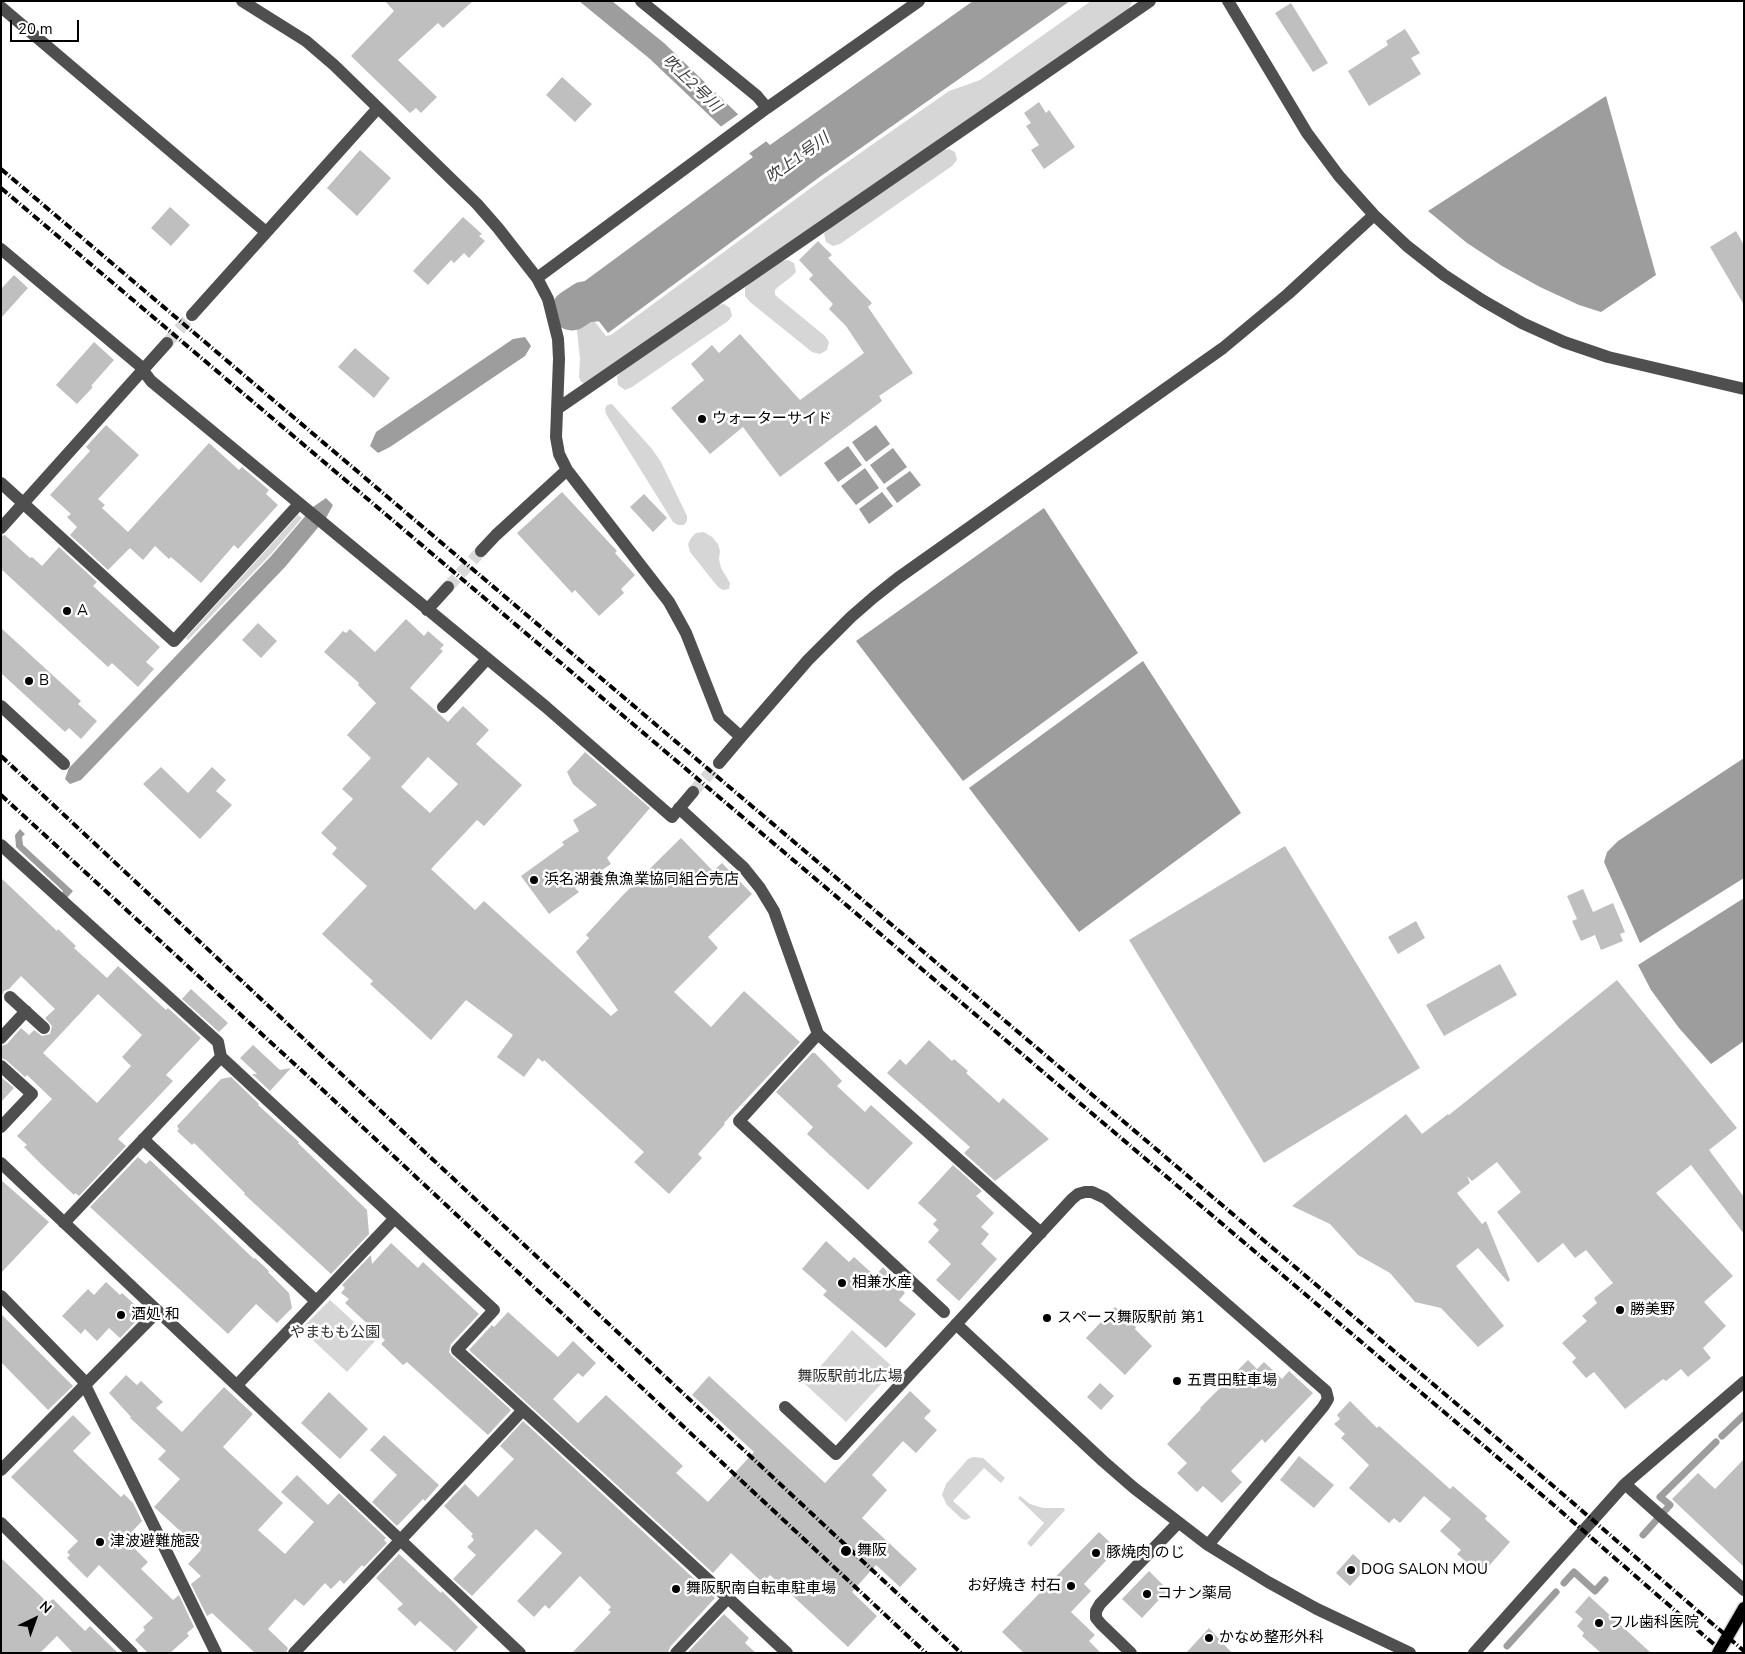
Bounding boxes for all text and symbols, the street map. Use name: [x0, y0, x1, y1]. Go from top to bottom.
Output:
scale bar: [12, 10, 81, 42]
text: 20 m: [18, 19, 53, 39]
water label: 吹上2号川: [658, 52, 724, 116]
water label: 吹上1号川: [763, 130, 833, 188]
place label: ウォーターサイド: [712, 410, 832, 428]
marker: ウォーターサイド: [696, 413, 708, 425]
place label: A: [77, 602, 88, 620]
marker: A: [61, 605, 73, 617]
place label: B: [39, 672, 49, 690]
marker: B: [23, 675, 35, 687]
place label: 浜名湖養魚漁業協同組合売店: [544, 871, 739, 889]
marker: 浜名湖養魚漁業協同組合売店: [528, 874, 540, 886]
place label: 相兼水産: [852, 1274, 912, 1292]
marker: 相兼水産: [836, 1277, 848, 1289]
place label: 勝美野: [1630, 1301, 1675, 1319]
marker: 勝美野: [1614, 1304, 1626, 1316]
place label: 酒処 和: [131, 1306, 180, 1324]
marker: 酒処 和: [115, 1309, 127, 1321]
place label: スペース舞阪駅前 第1: [1057, 1309, 1205, 1327]
marker: スペース舞阪駅前 第1: [1041, 1312, 1053, 1324]
park label: やまもも公園: [290, 1324, 380, 1342]
park label: 舞阪駅前北広場: [798, 1368, 902, 1386]
place label: 五貫田駐車場: [1187, 1372, 1277, 1390]
marker: 五貫田駐車場: [1171, 1375, 1183, 1387]
place label: 津波避難施設: [110, 1533, 200, 1551]
marker: 津波避難施設: [94, 1536, 106, 1548]
place label: 舞阪: [857, 1542, 887, 1560]
marker: 舞阪: [839, 1544, 853, 1558]
place label: 豚焼肉 のじ: [1106, 1544, 1185, 1562]
marker: 豚焼肉 のじ: [1090, 1547, 1102, 1559]
place label: DOG SALON MOU: [1361, 1561, 1488, 1579]
marker: DOG SALON MOU: [1345, 1564, 1357, 1576]
place label: お好焼き 村石: [967, 1577, 1061, 1595]
place label: 舞阪駅南自転車駐車場: [686, 1580, 836, 1598]
marker: お好焼き 村石: [1065, 1580, 1077, 1592]
marker: 舞阪駅南自転車駐車場: [670, 1583, 682, 1595]
place label: コナン薬局: [1157, 1585, 1232, 1603]
marker: コナン薬局: [1141, 1588, 1153, 1600]
north arrow: [10, 1594, 60, 1644]
text: N: [35, 1597, 56, 1618]
place label: フル歯科医院: [1609, 1614, 1699, 1632]
marker: フル歯科医院: [1593, 1617, 1605, 1629]
place label: かなめ整形外科: [1219, 1629, 1324, 1647]
marker: かなめ整形外科: [1203, 1632, 1215, 1644]

